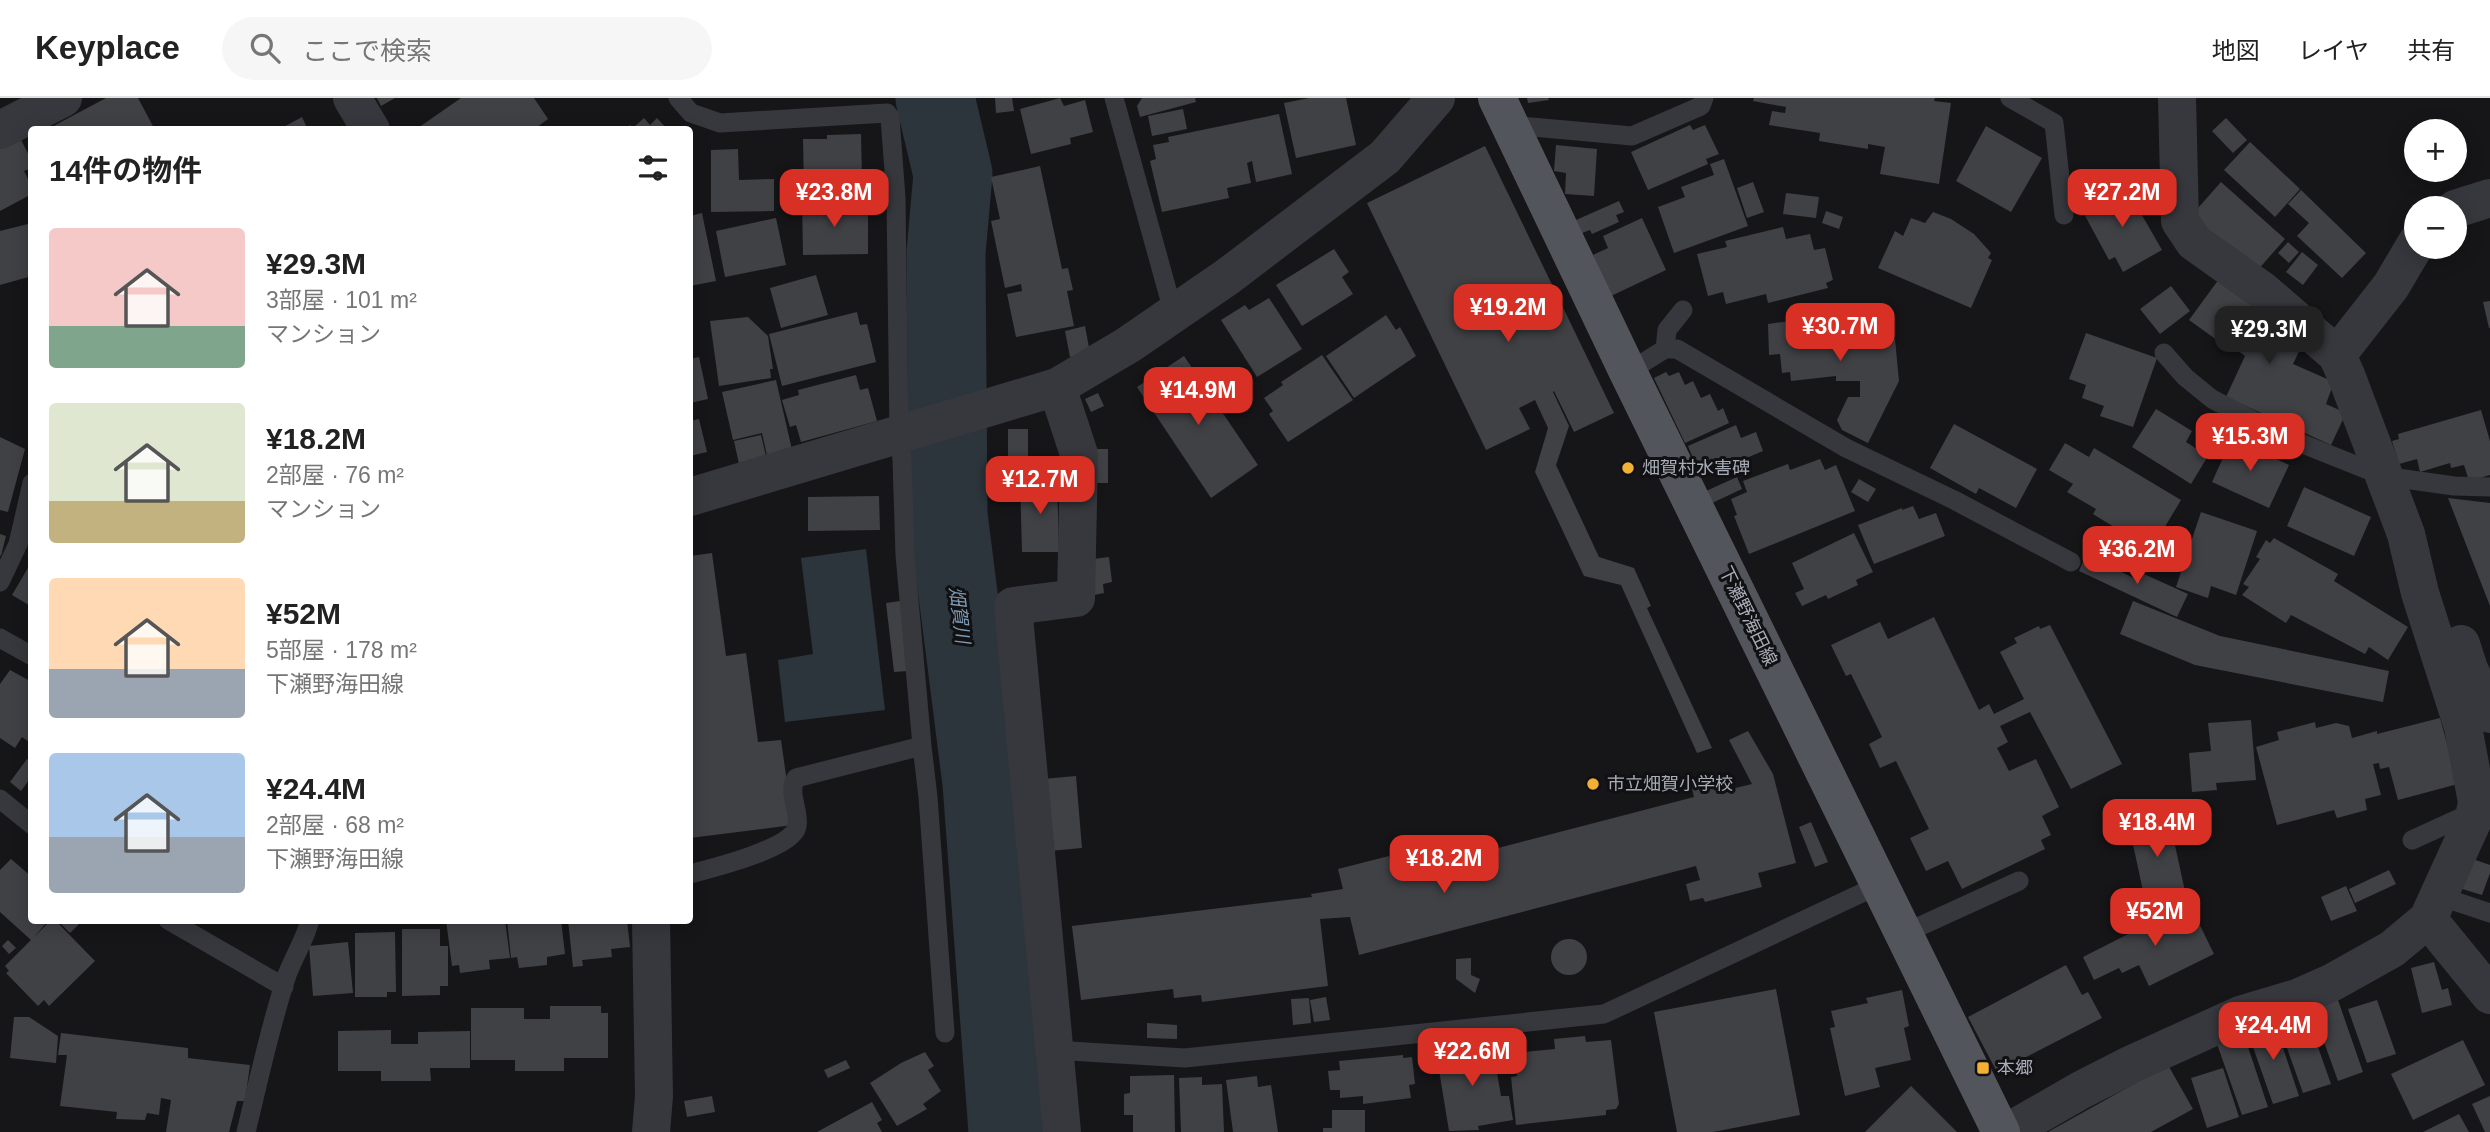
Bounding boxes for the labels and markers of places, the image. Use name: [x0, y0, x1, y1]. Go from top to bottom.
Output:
pin: ¥23.8M: [777, 170, 891, 229]
pin: ¥27.2M: [2065, 170, 2179, 229]
pin: ¥19.2M: [1451, 285, 1565, 344]
pin: ¥30.7M: [1783, 303, 1897, 363]
pin: ¥29.3M: [2212, 306, 2326, 366]
pin: ¥14.9M: [1141, 368, 1255, 427]
pin: ¥15.3M: [2193, 414, 2307, 473]
pin: ¥12.7M: [983, 456, 1097, 516]
place label: 畑賀村水害碑: [1642, 458, 1750, 478]
marker: 畑賀村水害碑: [1620, 460, 1636, 476]
pin: ¥36.2M: [2080, 526, 2194, 586]
place label: 市立畑賀小学校: [1607, 774, 1733, 794]
marker: 市立畑賀小学校: [1585, 776, 1601, 792]
pin: ¥18.4M: [2100, 800, 2214, 859]
pin: ¥18.2M: [1387, 836, 1501, 895]
pin: ¥52M: [2114, 888, 2196, 948]
pin: ¥24.4M: [2216, 1002, 2330, 1062]
pin: ¥22.6M: [1415, 1028, 1529, 1088]
place label: 本郷: [1997, 1058, 2033, 1078]
marker: 本郷: [1975, 1060, 1991, 1076]

